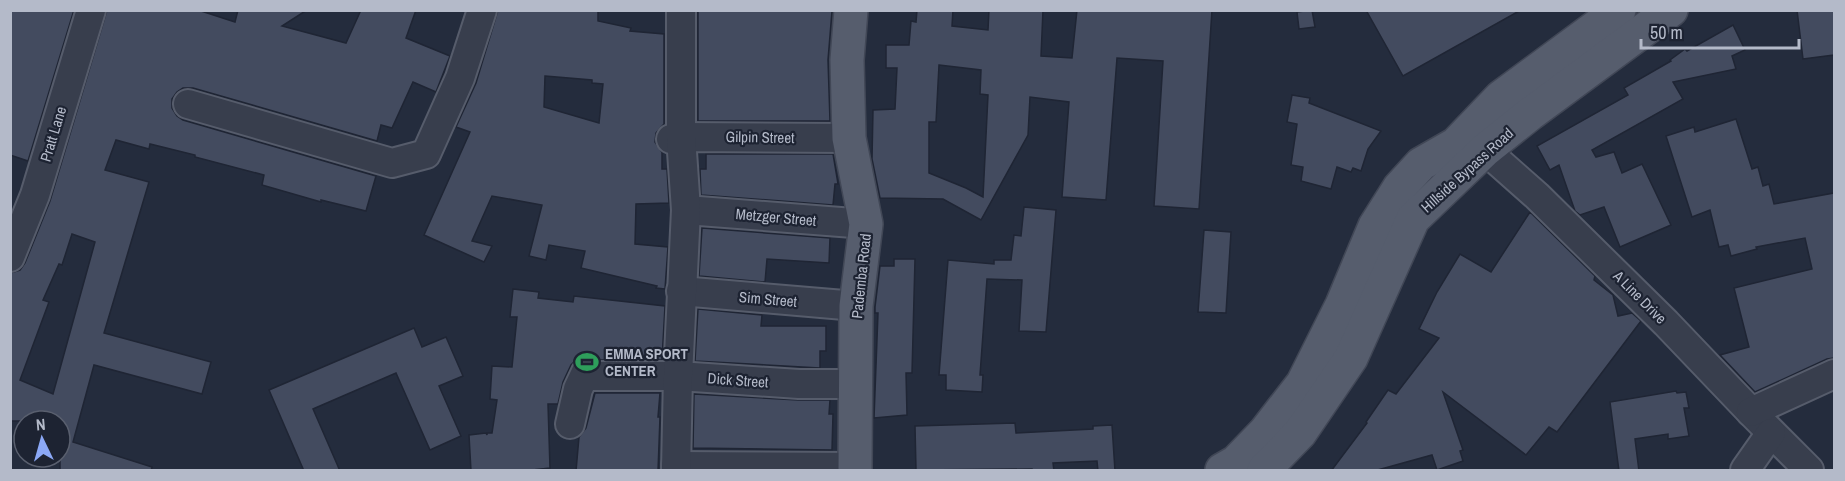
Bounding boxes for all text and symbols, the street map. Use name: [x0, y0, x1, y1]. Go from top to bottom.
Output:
scale bar: [1641, 12, 1798, 50]
text: 50 m: [1650, 20, 1683, 45]
street label: Pratt Lane: [35, 104, 71, 164]
street label: Hillside Bypass Road: [1416, 123, 1518, 217]
street label: Gilpin Street: [725, 126, 795, 148]
street label: Metzger Street: [735, 203, 818, 231]
street label: Pademba Road: [846, 232, 876, 320]
street label: A Line Drive: [1608, 265, 1671, 328]
street label: Sim Street: [738, 286, 798, 312]
place label: EMMA SPORT CENTER: [605, 343, 688, 381]
sports icon: EMMA SPORT CENTER: [574, 349, 600, 375]
street label: Dick Street: [707, 367, 770, 393]
north arrow: [12, 409, 72, 469]
text: N: [35, 413, 46, 435]

